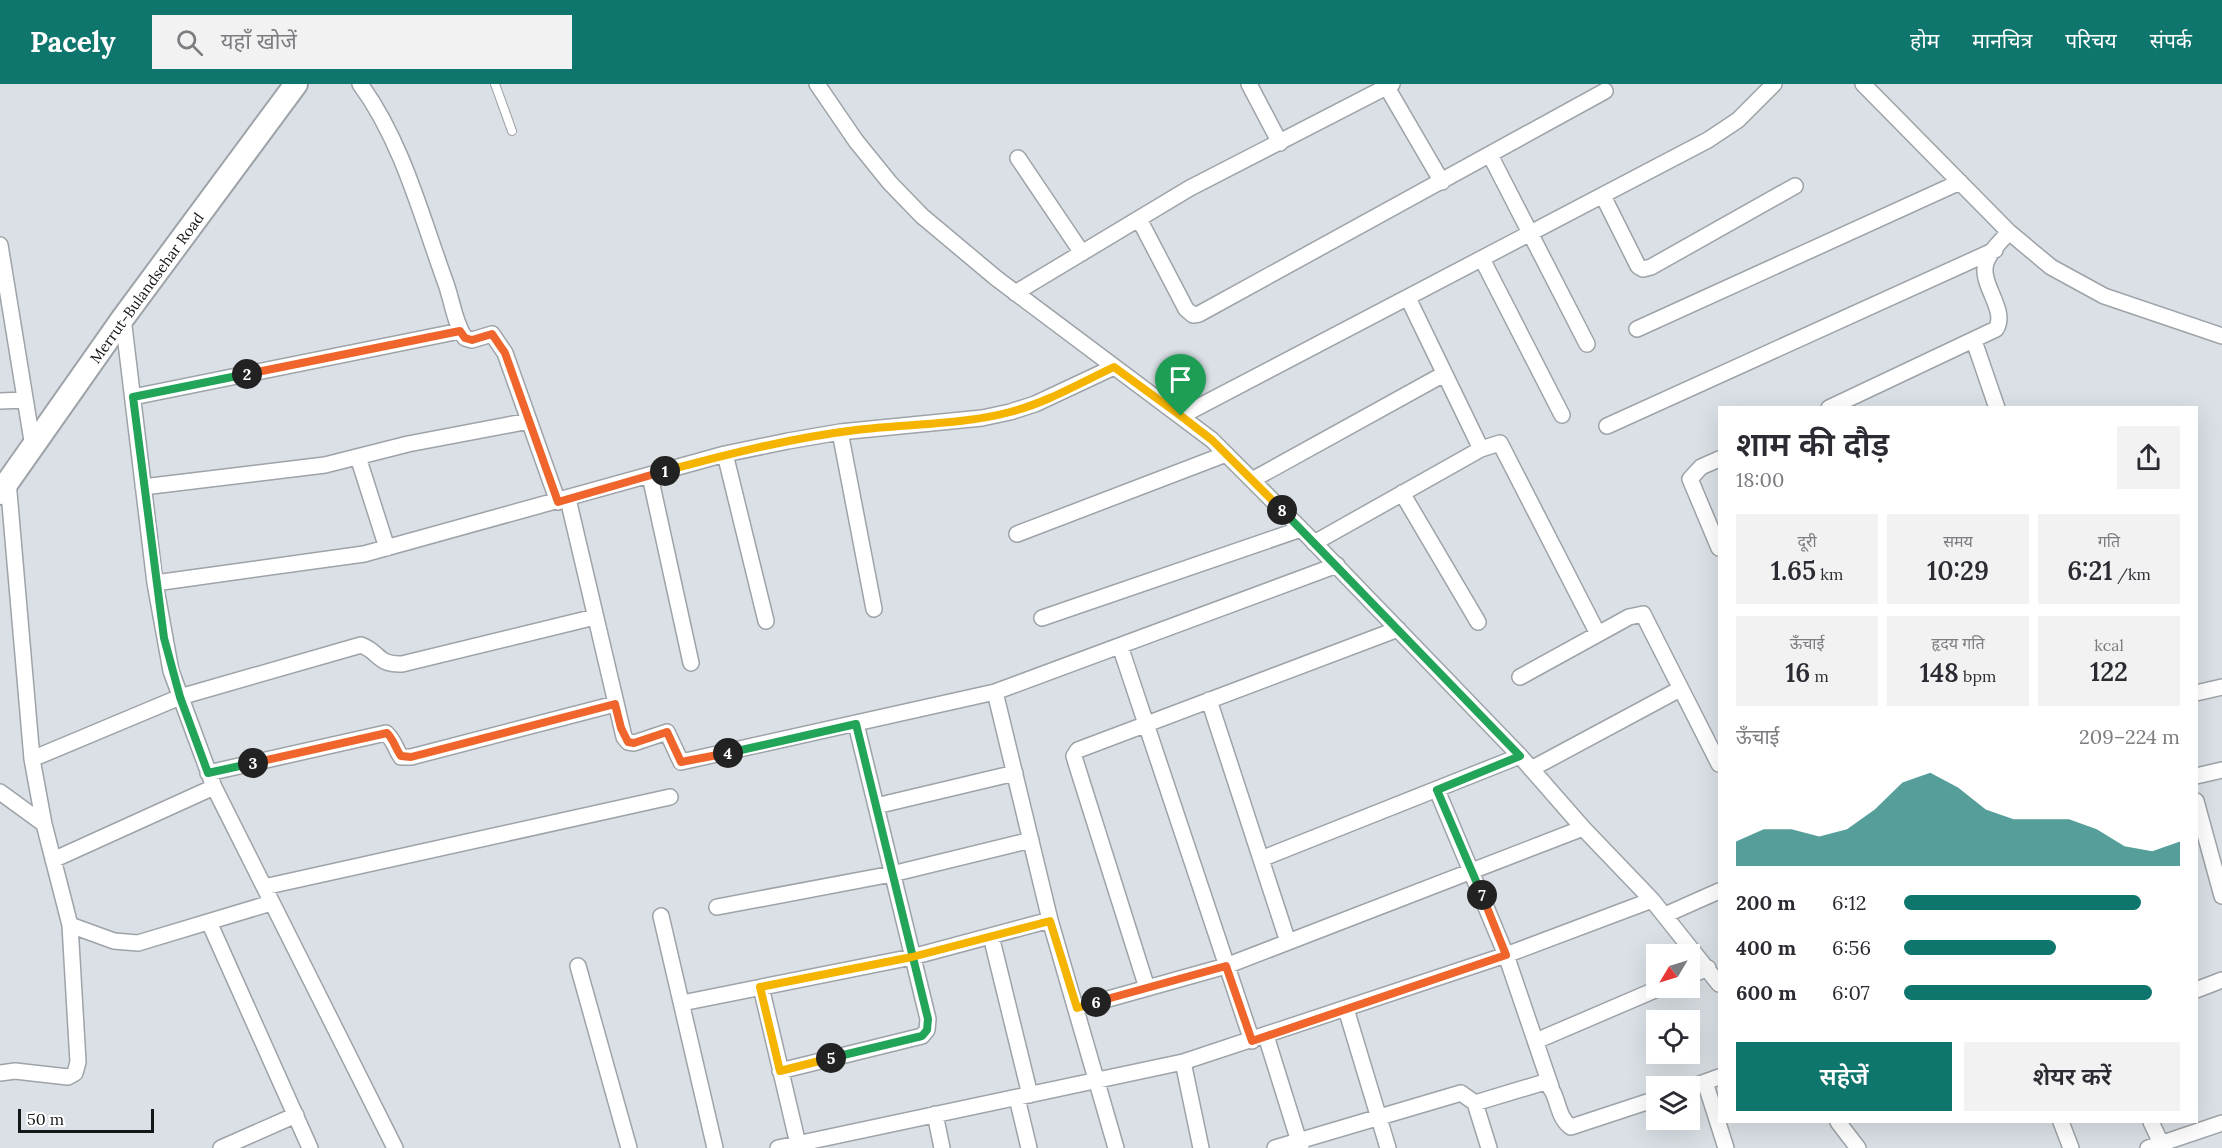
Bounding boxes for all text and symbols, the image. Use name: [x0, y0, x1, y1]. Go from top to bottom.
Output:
search box: [152, 15, 572, 69]
text: Pacely: [30, 24, 116, 60]
icon: search: [173, 26, 206, 59]
text: यहाँ खोजें: [221, 27, 297, 55]
text: होम: [1910, 27, 1939, 54]
text: मानचित्र: [1972, 27, 2032, 54]
text: परिचय: [2065, 27, 2117, 54]
text: संपर्क: [2150, 27, 2192, 54]
street label: Merrut-Bulandsehar Road: [85, 209, 208, 367]
pin: [1155, 354, 1206, 416]
pin: 2: [232, 359, 262, 389]
icon: arrive: [1164, 363, 1197, 396]
text: 2: [243, 364, 251, 384]
text: शाम की दौड़: [1736, 423, 1889, 465]
button: share: [2117, 426, 2180, 489]
pin: 1: [650, 456, 680, 486]
text: 1: [662, 461, 668, 481]
text: 18:00: [1736, 467, 1784, 492]
pin: 8: [1267, 495, 1297, 525]
text: 8: [1277, 500, 1287, 520]
text: दूरी: [1797, 531, 1817, 551]
text: समय: [1943, 531, 1973, 551]
text: गति: [2098, 531, 2120, 551]
text: 1.65: [1771, 554, 1816, 587]
text: 10:29: [1927, 554, 1989, 587]
text: 6:21: [2067, 554, 2113, 587]
text: km: [1816, 564, 1843, 584]
text: /km: [2113, 564, 2151, 584]
text: ऊँचाई: [1790, 633, 1824, 653]
text: हृदय गति: [1931, 633, 1985, 653]
text: kcal: [2094, 635, 2124, 655]
text: 122: [2090, 655, 2128, 688]
text: 16: [1785, 656, 1810, 689]
text: 148: [1920, 656, 1959, 689]
text: m: [1810, 666, 1829, 686]
text: bpm: [1959, 666, 1996, 686]
text: ऊँचाई: [1736, 724, 1779, 749]
text: 209–224 m: [2079, 724, 2180, 749]
pin: 4: [713, 738, 743, 768]
text: 4: [724, 743, 732, 763]
pin: 3: [238, 748, 268, 778]
text: 3: [249, 753, 257, 773]
pin: 7: [1467, 880, 1497, 910]
text: 7: [1478, 885, 1486, 905]
text: 200 m: [1736, 890, 1796, 915]
text: 6:12: [1832, 890, 1867, 915]
text: 400 m: [1736, 935, 1796, 960]
text: 6:56: [1832, 935, 1871, 960]
north arrow: [1646, 944, 1700, 998]
map controls: [1646, 944, 1700, 1130]
text: 600 m: [1736, 980, 1797, 1005]
text: 6:07: [1832, 980, 1870, 1005]
pin: 6: [1081, 987, 1111, 1017]
text: 6: [1091, 992, 1101, 1012]
button: locate: [1646, 1010, 1700, 1064]
button: सहेजें: [1736, 1042, 1952, 1111]
button: शेयर करें: [1964, 1042, 2180, 1111]
pin: 5: [816, 1043, 846, 1073]
text: 5: [827, 1048, 835, 1068]
button: layers: [1646, 1076, 1700, 1130]
scale bar: [18, 1106, 154, 1134]
text: 50 m: [27, 1109, 64, 1129]

